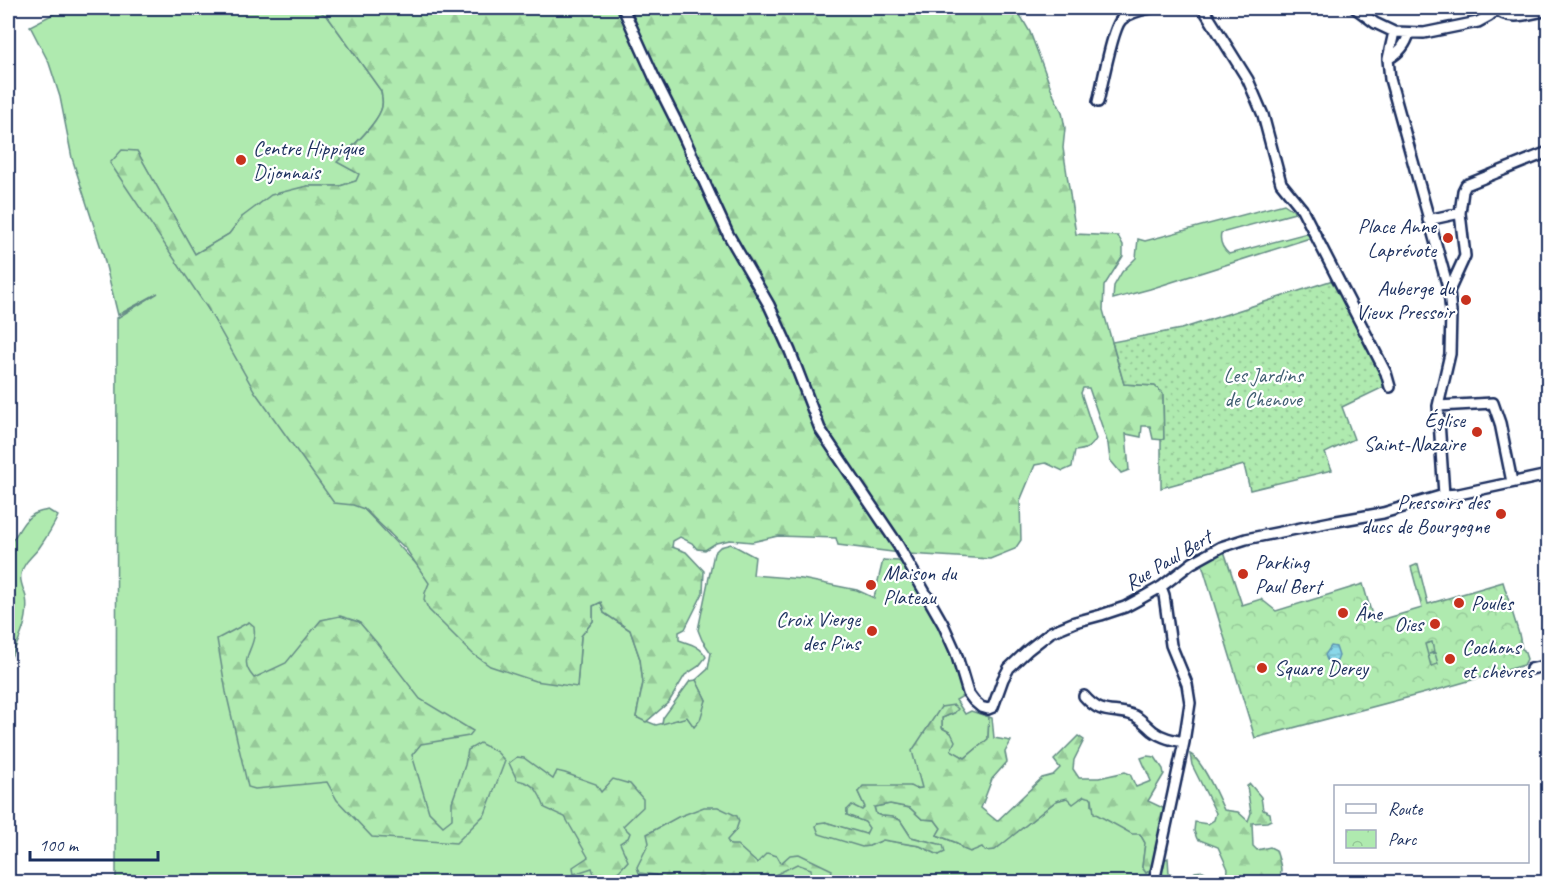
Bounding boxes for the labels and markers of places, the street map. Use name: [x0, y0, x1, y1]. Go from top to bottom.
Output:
place label: Centre Hippique Dijonnais: [253, 135, 365, 185]
marker: Centre Hippique Dijonnais: [234, 153, 248, 167]
place label: Place Anne Laprévote: [1358, 213, 1437, 263]
marker: Place Anne Laprévote: [1441, 231, 1455, 245]
place label: Auberge du Vieux Pressoir: [1356, 275, 1455, 325]
marker: Auberge du Vieux Pressoir: [1459, 293, 1473, 307]
place label: Église Saint-Nazaire: [1364, 407, 1467, 457]
marker: Église Saint-Nazaire: [1470, 425, 1484, 439]
place label: Pressoirs des ducs de Bourgogne: [1361, 489, 1491, 539]
marker: Pressoirs des ducs de Bourgogne: [1494, 507, 1508, 521]
place label: Parking Paul Bert: [1255, 549, 1325, 599]
place label: Maison du Plateau: [883, 560, 958, 610]
marker: Parking Paul Bert: [1236, 567, 1250, 581]
marker: Maison du Plateau: [864, 578, 878, 592]
place label: Poules: [1471, 590, 1515, 616]
marker: Poules: [1452, 596, 1466, 610]
place label: Âne: [1355, 600, 1384, 626]
place label: Croix Vierge des Pins: [776, 606, 862, 656]
marker: Âne: [1336, 606, 1350, 620]
place label: Oies: [1394, 611, 1425, 637]
marker: Oies: [1428, 617, 1442, 631]
marker: Croix Vierge des Pins: [865, 624, 879, 638]
place label: Cochons et chèvres: [1462, 634, 1535, 684]
marker: Cochons et chèvres: [1443, 652, 1457, 666]
place label: Square Derey: [1274, 655, 1370, 681]
marker: Square Derey: [1255, 661, 1269, 675]

